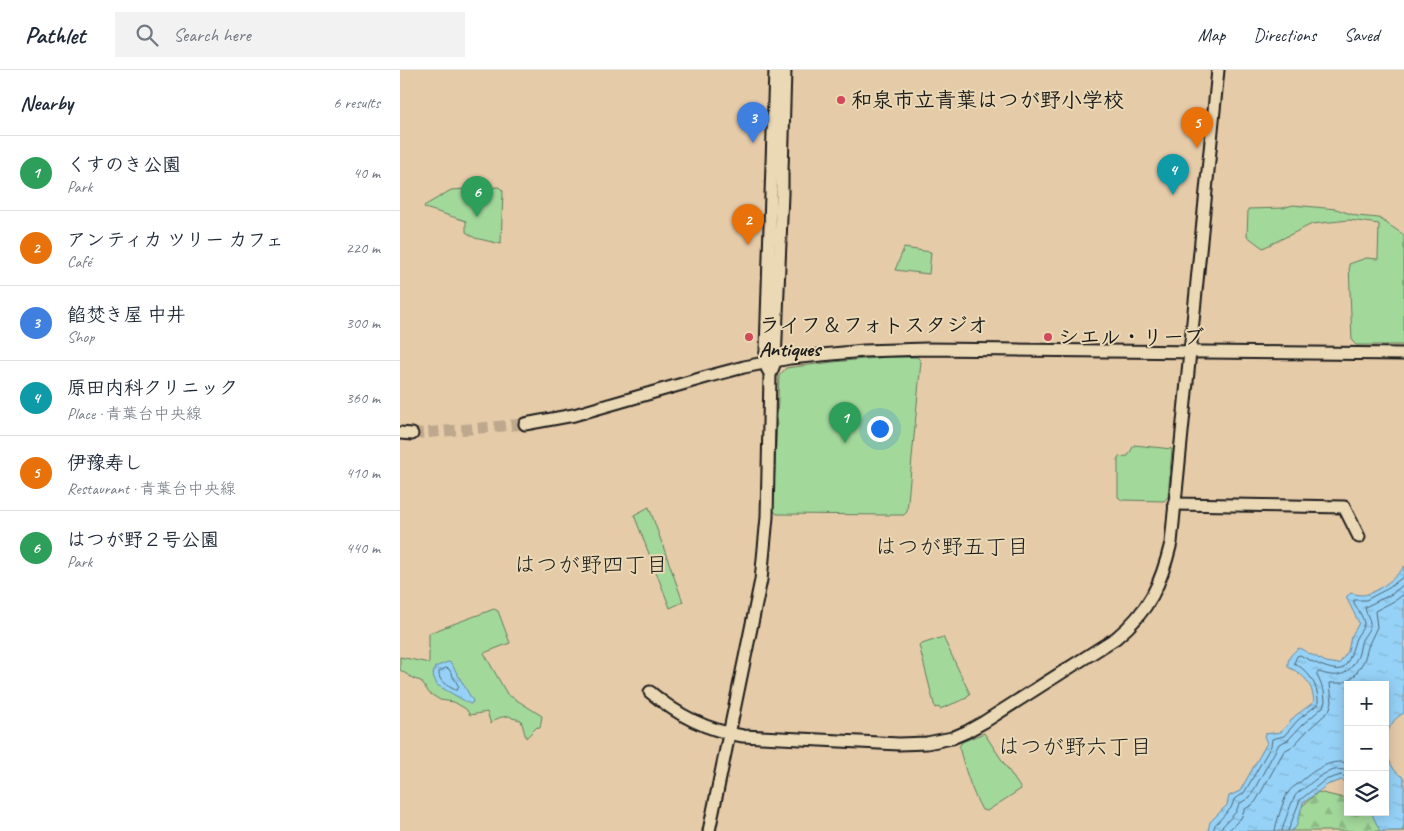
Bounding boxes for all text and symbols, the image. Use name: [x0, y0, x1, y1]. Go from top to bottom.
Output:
search box: [115, 12, 465, 57]
text: Pathlet: [25, 20, 85, 50]
icon: search: [133, 21, 161, 49]
text: Search here: [173, 23, 251, 47]
text: Map: [1198, 24, 1225, 46]
text: Directions: [1253, 24, 1316, 46]
text: Saved: [1344, 24, 1379, 46]
place label: 和泉市立青葉はつが野小学校: [851, 87, 1124, 113]
text: Nearby: [20, 90, 73, 116]
text: 6 results: [333, 93, 380, 113]
marker: 和泉市立青葉はつが野小学校: [835, 94, 847, 106]
pin: 3: [737, 102, 769, 143]
pin: 5: [1181, 107, 1213, 148]
text: くすのき公園: [67, 153, 181, 177]
pin: 4: [1157, 154, 1189, 195]
text: 1: [32, 163, 40, 183]
text: 40 m: [353, 163, 380, 183]
pin: 6: [461, 176, 493, 217]
text: Park: [67, 177, 92, 197]
pin: 2: [732, 204, 764, 245]
text: アンティカ ツリー カフェ: [67, 228, 284, 252]
text: 2: [32, 238, 40, 258]
text: 220 m: [346, 238, 380, 258]
text: Café: [67, 252, 91, 272]
text: 餡焚き屋 中井: [67, 303, 186, 327]
place label: ライフ＆フォトスタジオ Antiques: [759, 312, 988, 362]
text: 3: [32, 313, 40, 333]
text: 300 m: [346, 313, 380, 333]
place label: シエル・リーブ: [1058, 324, 1204, 350]
text: Shop: [67, 327, 94, 347]
marker: ライフ＆フォトスタジオ Antiques: [743, 331, 755, 343]
marker: シエル・リーブ: [1042, 331, 1054, 343]
text: 原田内科クリニック: [67, 376, 238, 400]
text: 4: [32, 388, 40, 408]
text: 360 m: [346, 388, 380, 408]
pin: 1: [829, 402, 861, 443]
text: Place · 青葉台中央線: [67, 404, 202, 424]
your location: [867, 416, 893, 442]
text: 伊豫寿し: [67, 451, 143, 475]
text: 5: [33, 463, 39, 483]
text: 410 m: [346, 463, 380, 483]
text: Restaurant · 青葉台中央線: [67, 479, 236, 499]
text: はつが野２号公園: [67, 528, 219, 552]
district label: はつが野五丁目: [875, 533, 1029, 561]
text: 6: [32, 538, 40, 558]
text: 440 m: [346, 538, 380, 558]
district label: はつが野四丁目: [514, 551, 668, 579]
text: Park: [67, 552, 92, 572]
map controls: [1344, 681, 1389, 816]
button: +: [1344, 681, 1389, 726]
button: −: [1344, 726, 1389, 771]
district label: はつが野六丁目: [998, 733, 1152, 761]
button: layers: [1344, 771, 1389, 816]

